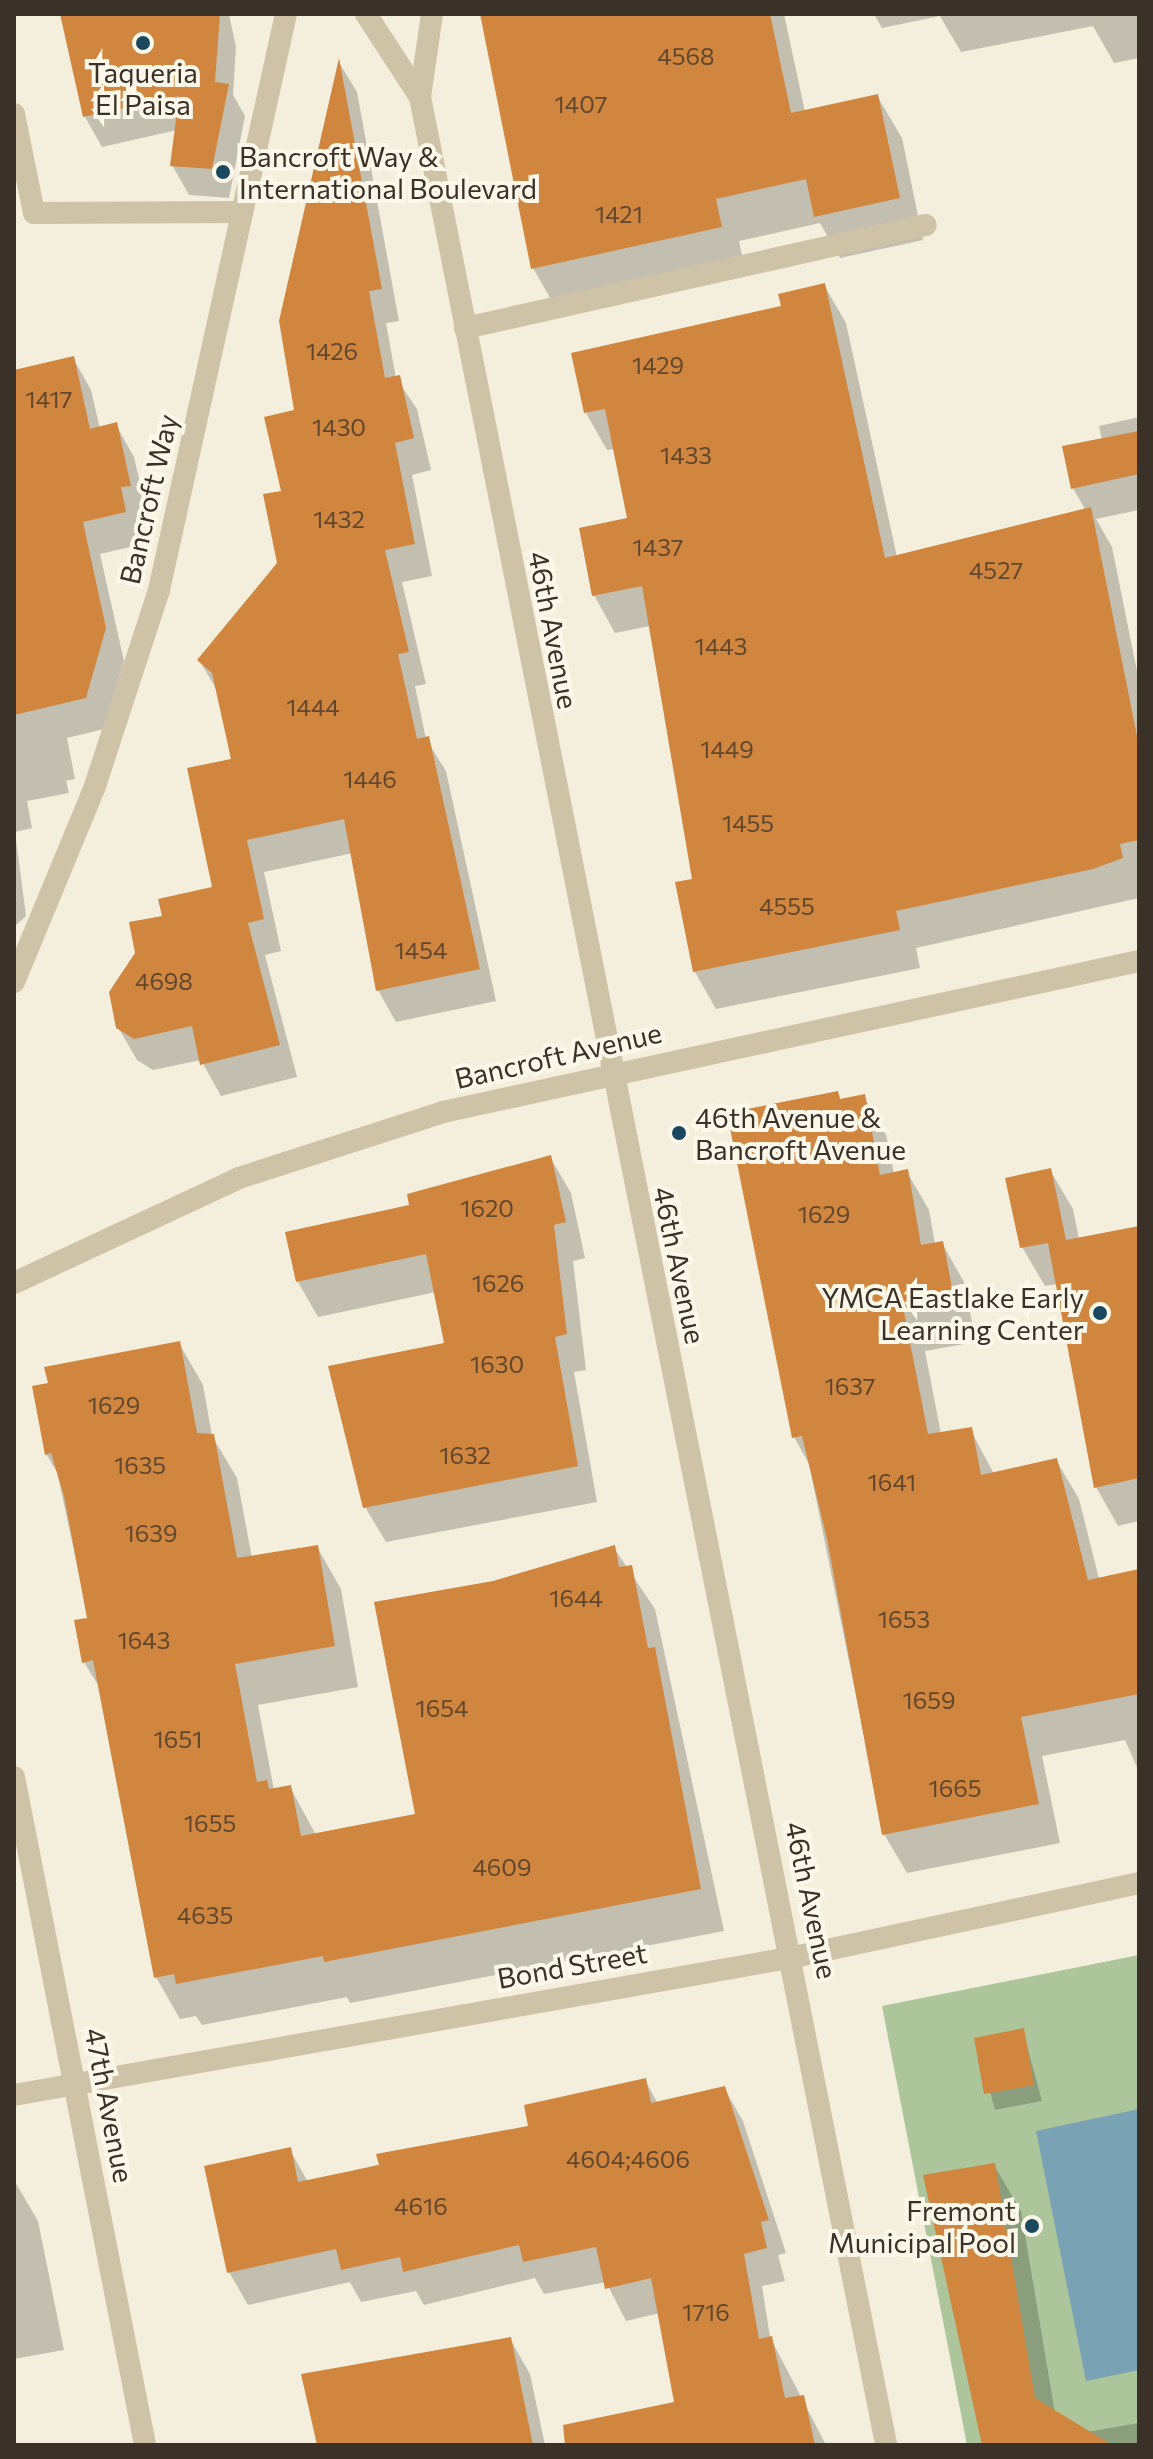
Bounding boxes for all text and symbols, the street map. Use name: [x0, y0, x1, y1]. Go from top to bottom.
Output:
marker: Taqueria El Paisa: [134, 34, 152, 52]
house number: 4568: [657, 42, 715, 70]
place label: Taqueria El Paisa: [88, 55, 198, 121]
house number: 1407: [555, 90, 607, 118]
place label: Bancroft Way & International Boulevard: [239, 139, 537, 205]
marker: Bancroft Way & International Boulevard: [214, 163, 232, 181]
house number: 1421: [595, 200, 643, 228]
house number: 1426: [306, 337, 358, 365]
house number: 1429: [632, 351, 684, 379]
house number: 1417: [26, 385, 72, 413]
street label: Bancroft Way: [112, 411, 184, 587]
house number: 1430: [312, 413, 366, 441]
house number: 1433: [660, 441, 712, 469]
house number: 1432: [313, 505, 365, 533]
house number: 1437: [633, 533, 683, 561]
street label: 46th Avenue: [522, 548, 586, 712]
house number: 4527: [969, 556, 1023, 584]
house number: 1443: [695, 632, 747, 660]
house number: 1444: [286, 693, 340, 721]
house number: 1449: [700, 735, 754, 763]
house number: 1446: [343, 765, 397, 793]
house number: 1455: [722, 809, 774, 837]
house number: 4555: [759, 892, 815, 920]
house number: 1454: [395, 936, 447, 964]
house number: 4698: [135, 967, 193, 995]
street label: Bancroft Avenue: [451, 1015, 665, 1095]
place label: 46th Avenue & Bancroft Avenue: [695, 1100, 906, 1166]
marker: 46th Avenue & Bancroft Avenue: [670, 1124, 688, 1142]
street label: 46th Avenue: [647, 1183, 713, 1347]
house number: 1620: [460, 1194, 514, 1222]
house number: 1629: [798, 1200, 850, 1228]
house number: 1626: [472, 1269, 524, 1297]
place label: YMCA Eastlake Early Learning Center: [821, 1280, 1084, 1346]
marker: YMCA Eastlake Early Learning Center: [1091, 1304, 1109, 1322]
house number: 1630: [470, 1350, 524, 1378]
house number: 1637: [824, 1372, 876, 1400]
house number: 1629: [88, 1391, 140, 1419]
house number: 1632: [439, 1441, 491, 1469]
house number: 1635: [114, 1451, 166, 1479]
house number: 1641: [868, 1468, 916, 1496]
house number: 1639: [124, 1519, 178, 1547]
house number: 1644: [549, 1584, 603, 1612]
house number: 1653: [878, 1605, 930, 1633]
house number: 1643: [118, 1626, 170, 1654]
house number: 1659: [902, 1686, 956, 1714]
house number: 1654: [415, 1694, 469, 1722]
house number: 1651: [154, 1725, 202, 1753]
house number: 1665: [928, 1774, 982, 1802]
house number: 1655: [184, 1809, 236, 1837]
street label: 46th Avenue: [779, 1818, 845, 1982]
house number: 4609: [472, 1853, 532, 1881]
house number: 4635: [177, 1901, 233, 1929]
street label: Bond Street: [494, 1935, 650, 1995]
street label: 47th Avenue: [79, 2025, 141, 2185]
house number: 4604;4606: [566, 2145, 690, 2173]
house number: 4616: [394, 2192, 448, 2220]
place label: Fremont Municipal Pool: [828, 2193, 1016, 2259]
marker: Fremont Municipal Pool: [1023, 2217, 1041, 2235]
house number: 1716: [682, 2298, 730, 2326]

